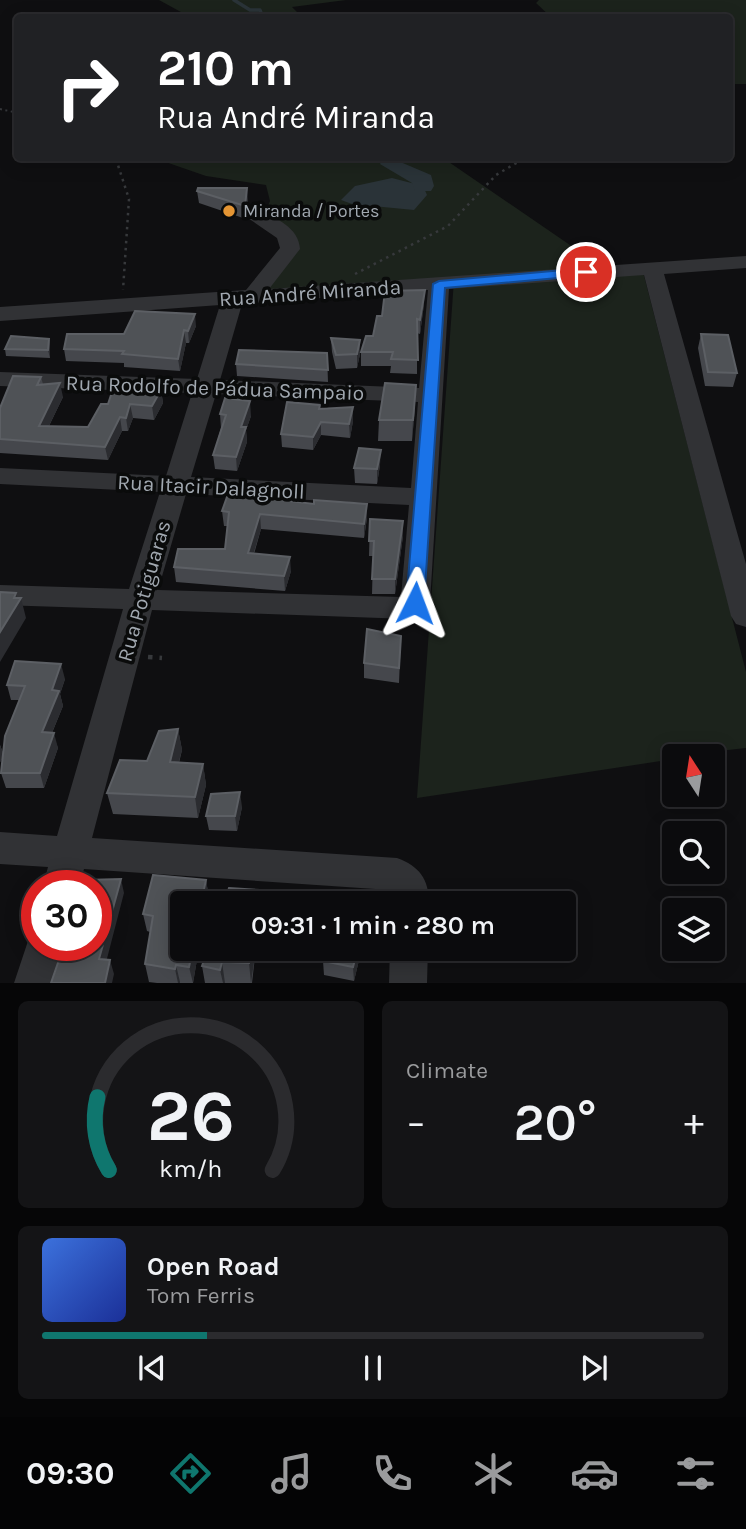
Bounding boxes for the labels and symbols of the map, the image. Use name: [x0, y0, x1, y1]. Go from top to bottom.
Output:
place label: Miranda / Portes: [243, 200, 380, 222]
marker: Miranda / Portes: [221, 203, 237, 219]
pin: [556, 242, 616, 302]
street label: Rua André Miranda: [218, 275, 402, 311]
street label: Rua Rodolfo de Pádua Sampaio: [65, 371, 365, 405]
street label: Rua Itacir Dalagnoll: [117, 470, 305, 504]
street label: Rua Potiguaras: [112, 518, 176, 664]
position arrow: [378, 566, 452, 640]
north arrow: [662, 744, 724, 807]
speed limit sign: 30: [21, 870, 112, 961]

